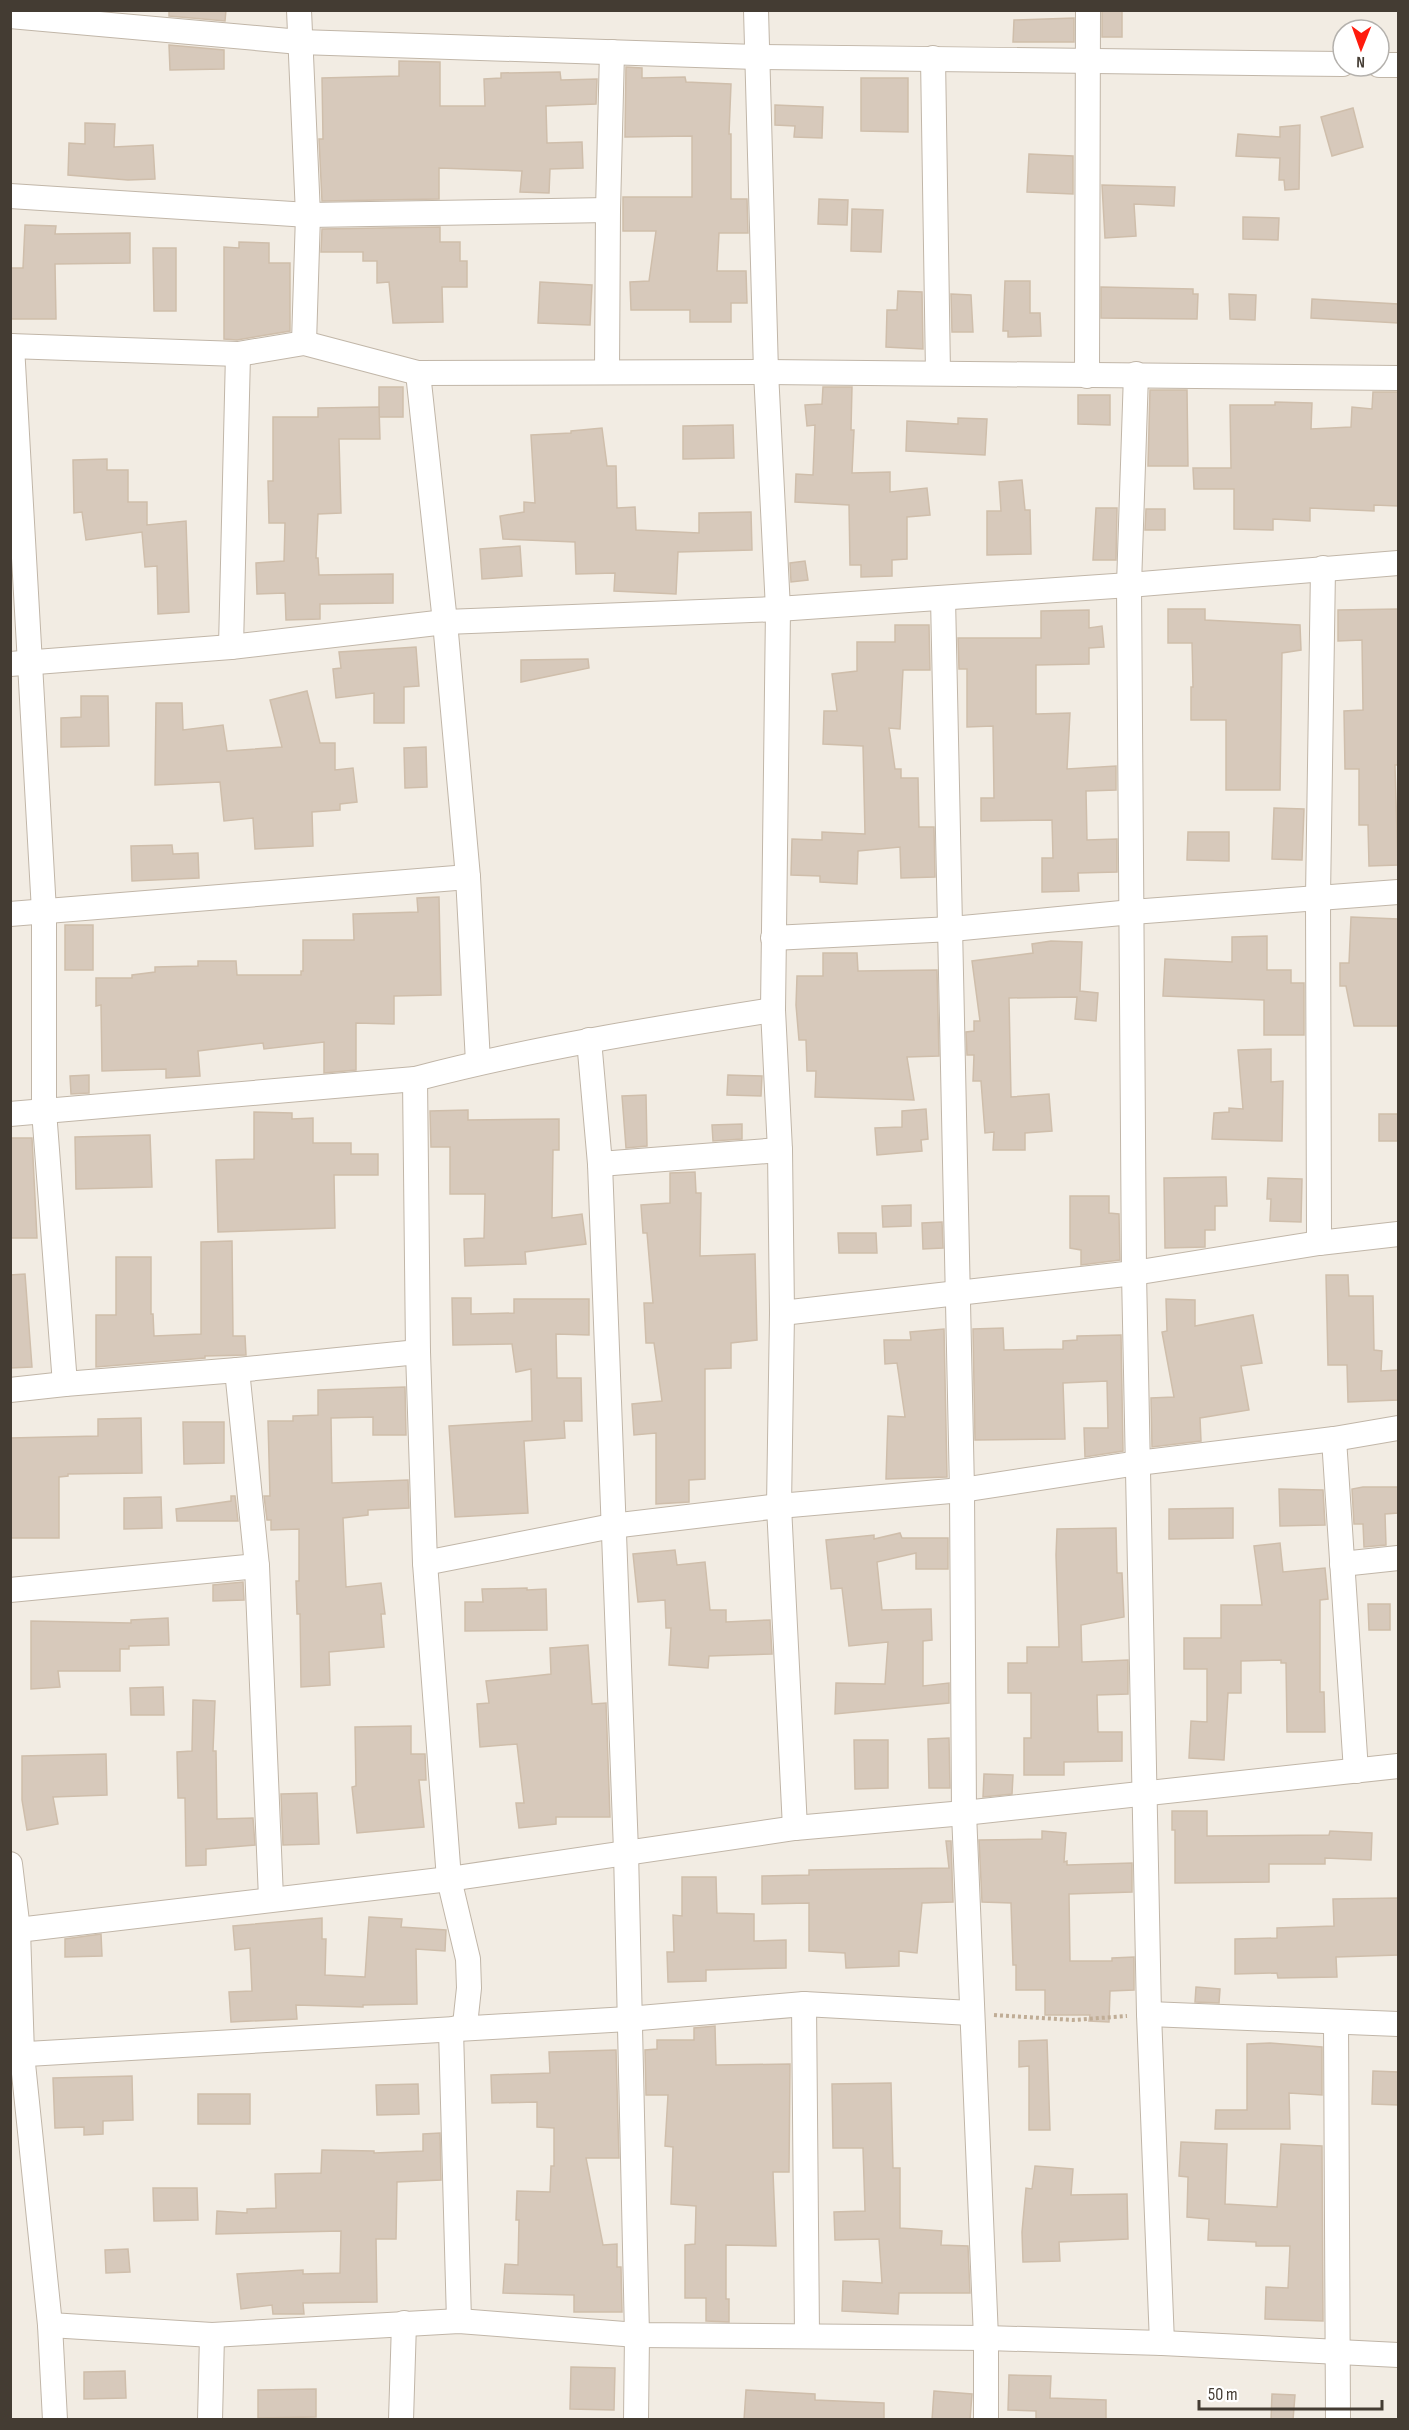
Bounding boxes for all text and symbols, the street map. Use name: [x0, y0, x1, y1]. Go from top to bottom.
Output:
north arrow: [1331, 18, 1391, 78]
text: N: [1356, 52, 1365, 71]
scale bar: [1199, 2373, 1382, 2411]
text: 50 m: [1208, 2384, 1238, 2405]

